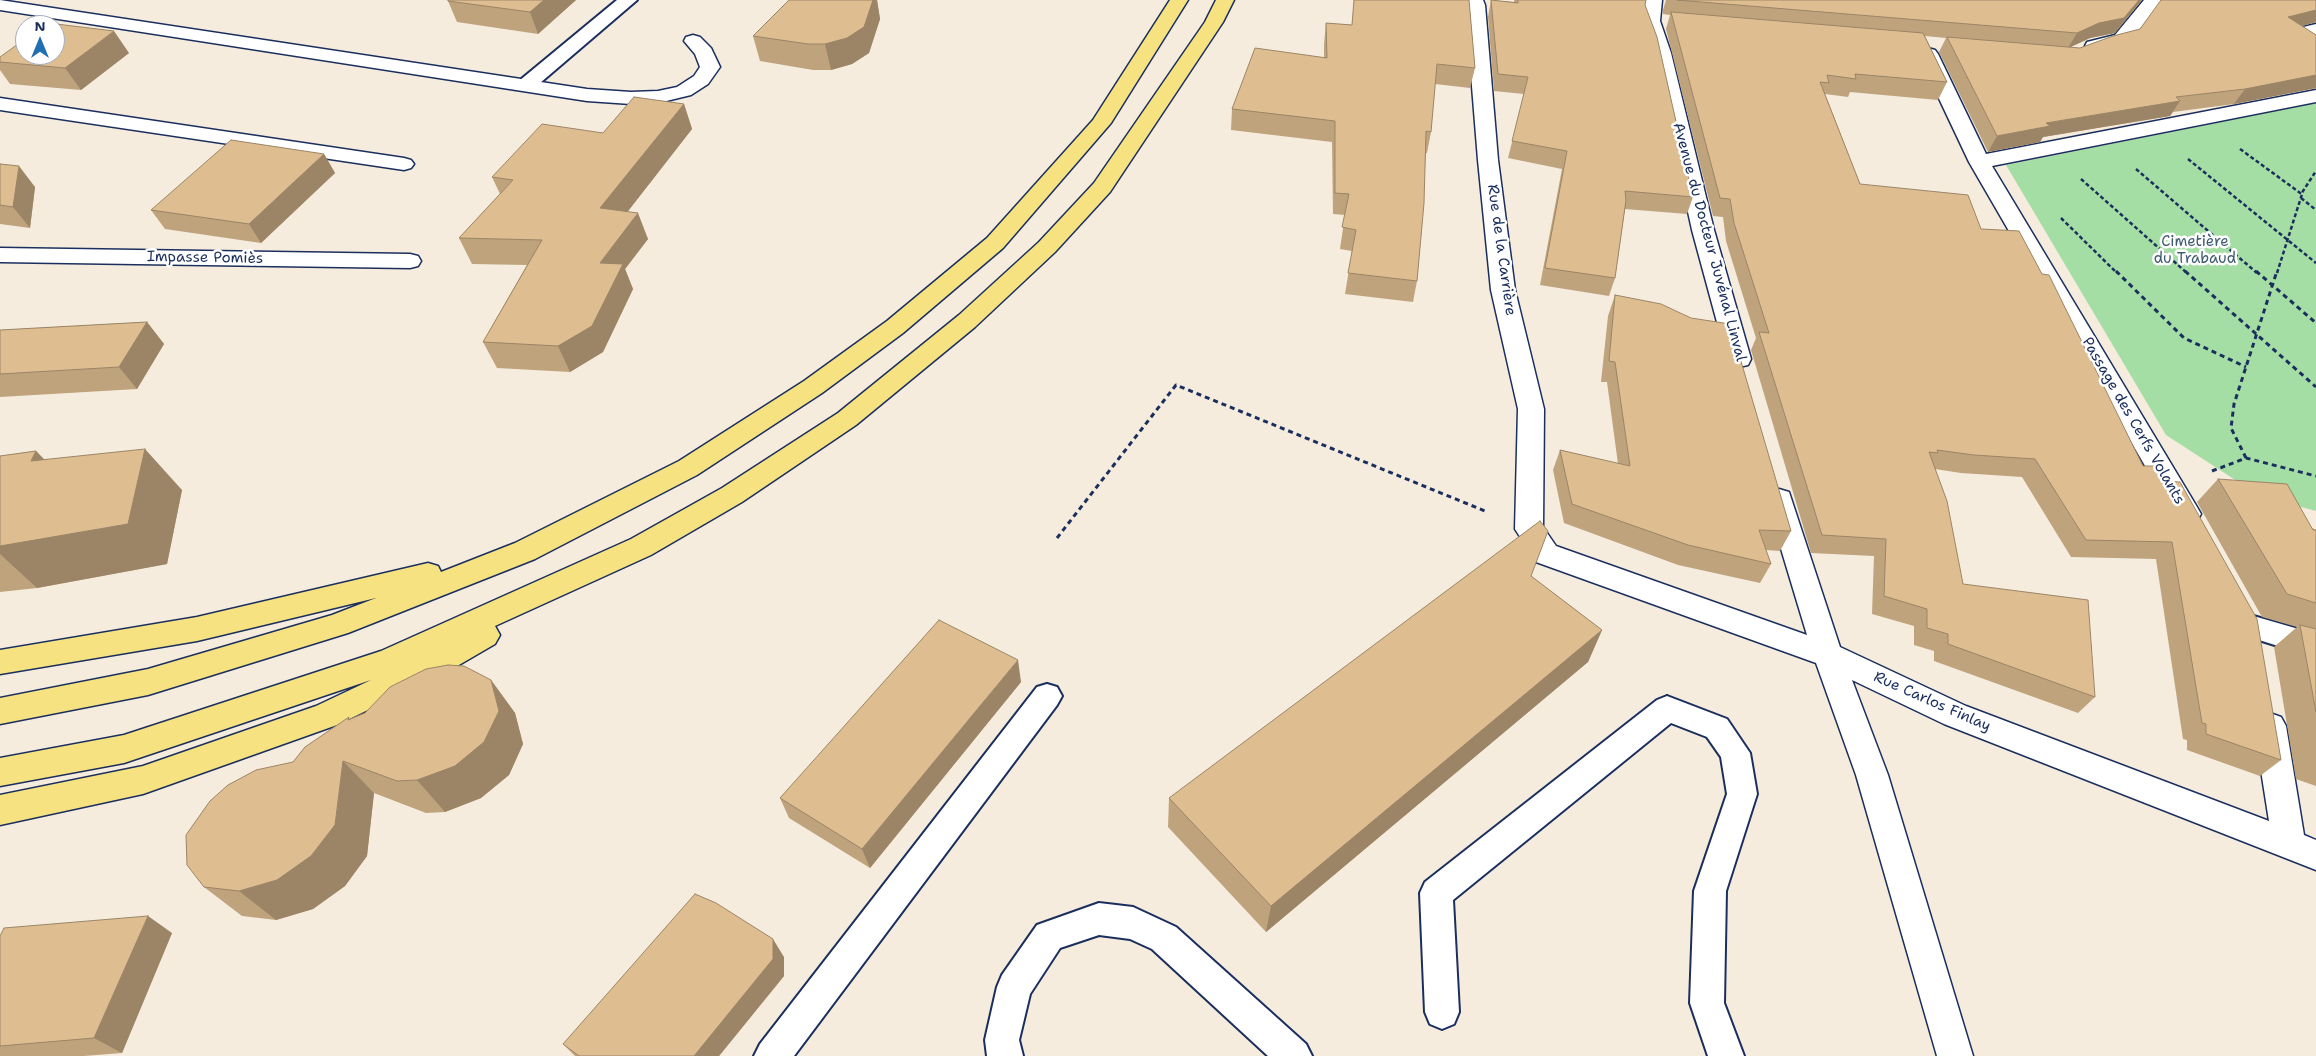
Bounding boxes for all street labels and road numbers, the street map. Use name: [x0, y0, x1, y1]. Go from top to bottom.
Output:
street label: Avenue du Docteur Juvénal Linval: [1668, 121, 1750, 363]
street label: Rue de la Carrière: [1483, 183, 1519, 317]
street label: Impasse Pomiès: [147, 248, 263, 268]
street label: Passage des Cerfs Volants: [2078, 334, 2188, 508]
street label: Rue Carlos Finlay: [1871, 668, 1993, 736]

